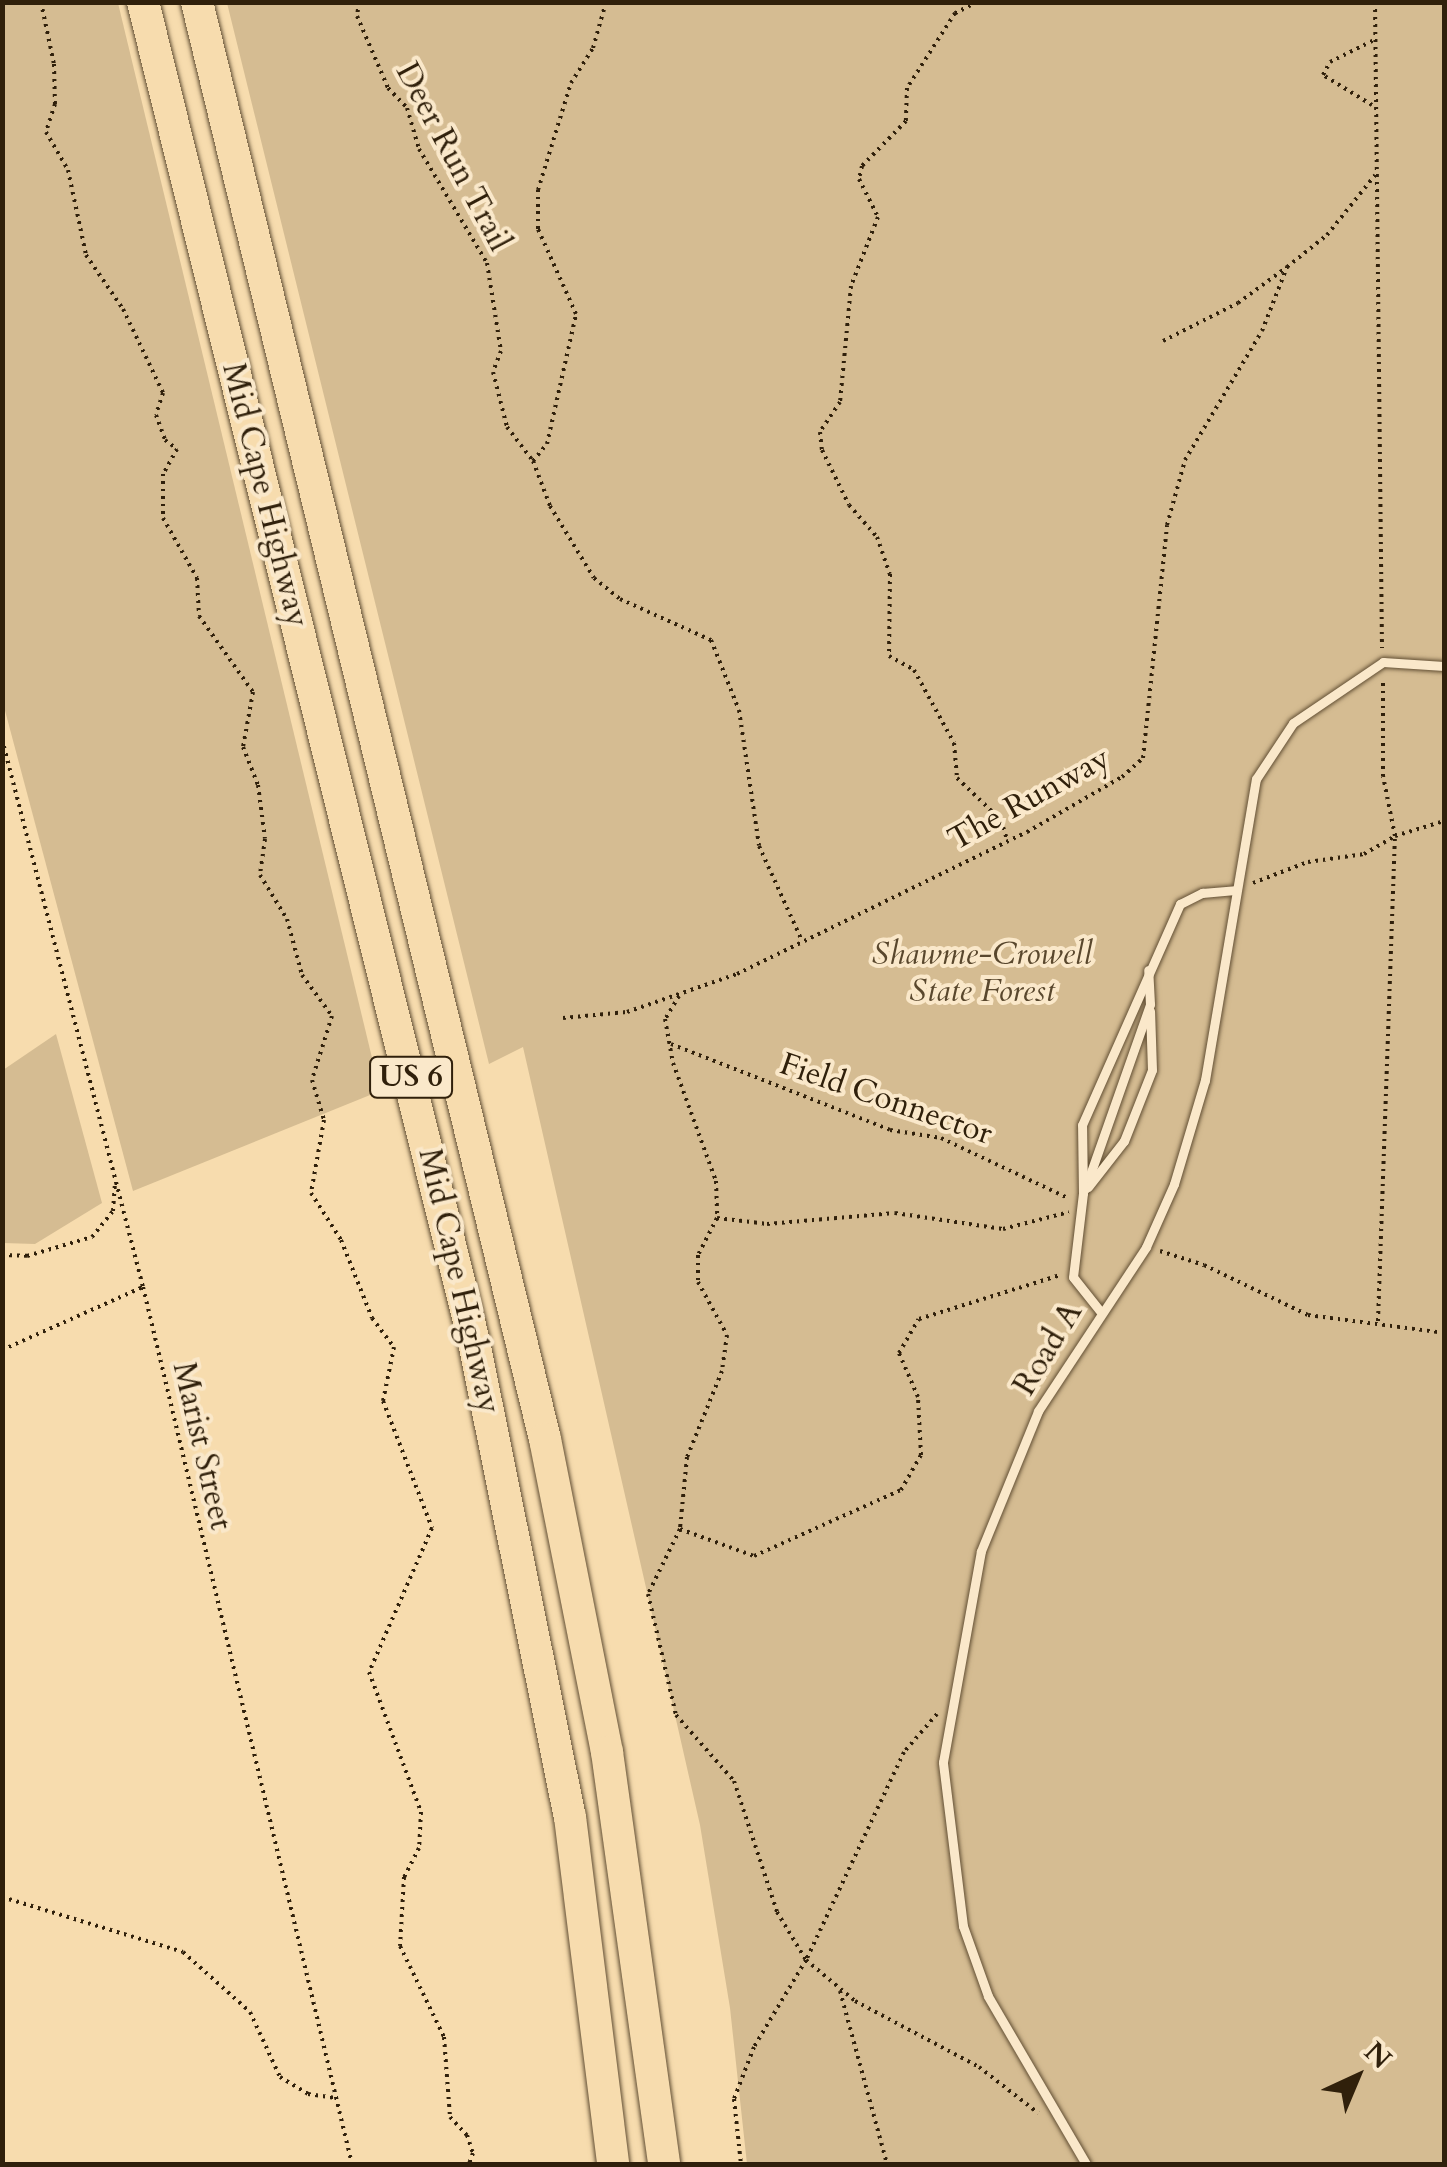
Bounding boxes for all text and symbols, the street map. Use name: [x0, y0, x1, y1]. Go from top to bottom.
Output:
street label: Deer Run Trail: [387, 56, 519, 258]
street label: Mid Cape Highway: [214, 359, 316, 631]
street label: The Runway: [942, 739, 1116, 859]
park label: Shawme-Crowell State Forest: [872, 936, 1092, 1011]
street label: Field Connector: [775, 1045, 997, 1153]
road number: US 6: [368, 1052, 454, 1102]
street label: Mid Cape Highway: [410, 1145, 508, 1417]
street label: Road A: [1005, 1296, 1091, 1402]
street label: Marist Street: [164, 1358, 240, 1534]
north arrow: [1307, 2027, 1407, 2127]
text: N: [1356, 2033, 1400, 2078]

